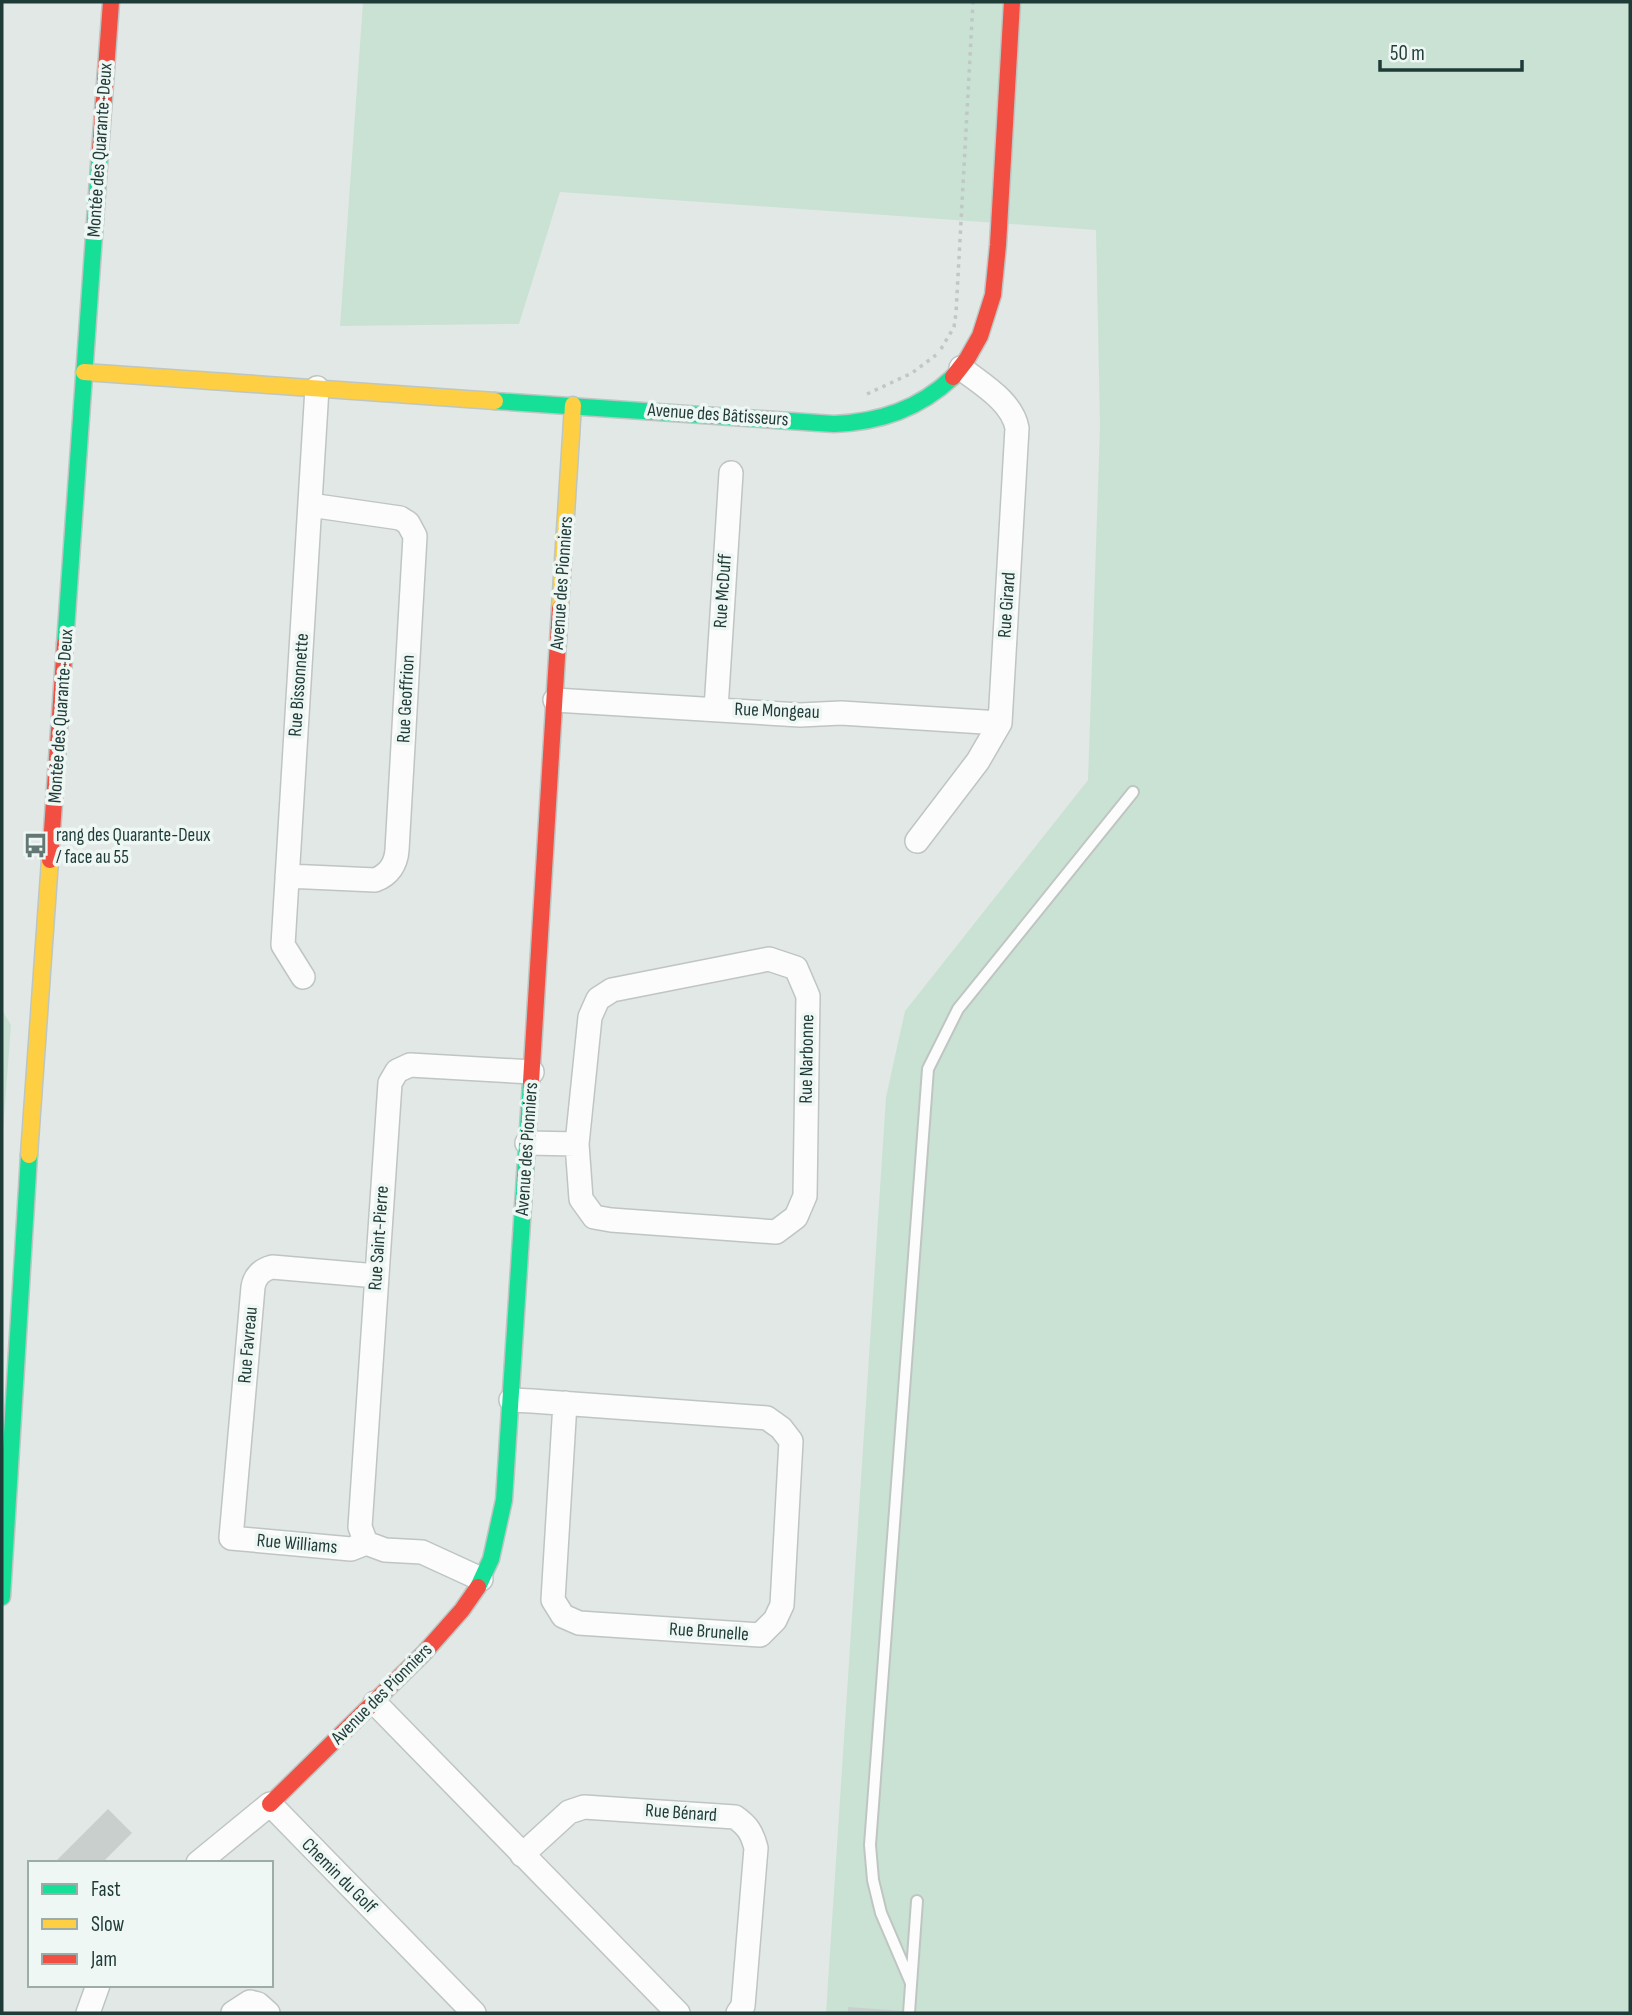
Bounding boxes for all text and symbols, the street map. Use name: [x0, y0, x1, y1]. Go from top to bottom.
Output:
scale bar: [1380, 28, 1522, 72]
text: 50 m: [1390, 41, 1425, 66]
street label: Montée des Quarante-Deux: [82, 62, 118, 238]
street label: Avenue des Bâtisseurs: [646, 399, 789, 431]
street label: Avenue des Pionniers: [546, 515, 578, 652]
street label: Rue McDuff: [709, 553, 737, 629]
street label: Rue Girard: [993, 571, 1021, 639]
street label: Montée des Quarante-Deux: [43, 628, 79, 804]
street label: Rue Bissonnette: [284, 633, 314, 737]
street label: Rue Geoffrion: [392, 654, 420, 744]
street label: Rue Mongeau: [734, 698, 820, 724]
place label: rang des Quarante-Deux / face au 55: [56, 824, 210, 869]
bus stop icon: rang des Quarante-Deux / face au 55: [22, 832, 50, 860]
street label: Rue Narbonne: [795, 1014, 819, 1104]
street label: Avenue des Pionniers: [511, 1081, 543, 1218]
street label: Rue Saint-Pierre: [364, 1185, 394, 1291]
street label: Rue Favreau: [233, 1306, 263, 1384]
street label: Rue Williams: [256, 1529, 338, 1559]
street label: Rue Brunelle: [668, 1618, 750, 1646]
street label: Avenue des Pionniers: [326, 1638, 438, 1750]
street label: Rue Bénard: [644, 1799, 718, 1827]
street label: Chemin du Golf: [297, 1834, 382, 1919]
legend: [28, 1861, 273, 1987]
text: Fast: [91, 1877, 121, 1902]
text: Slow: [91, 1912, 125, 1937]
text: Jam: [90, 1947, 117, 1972]

